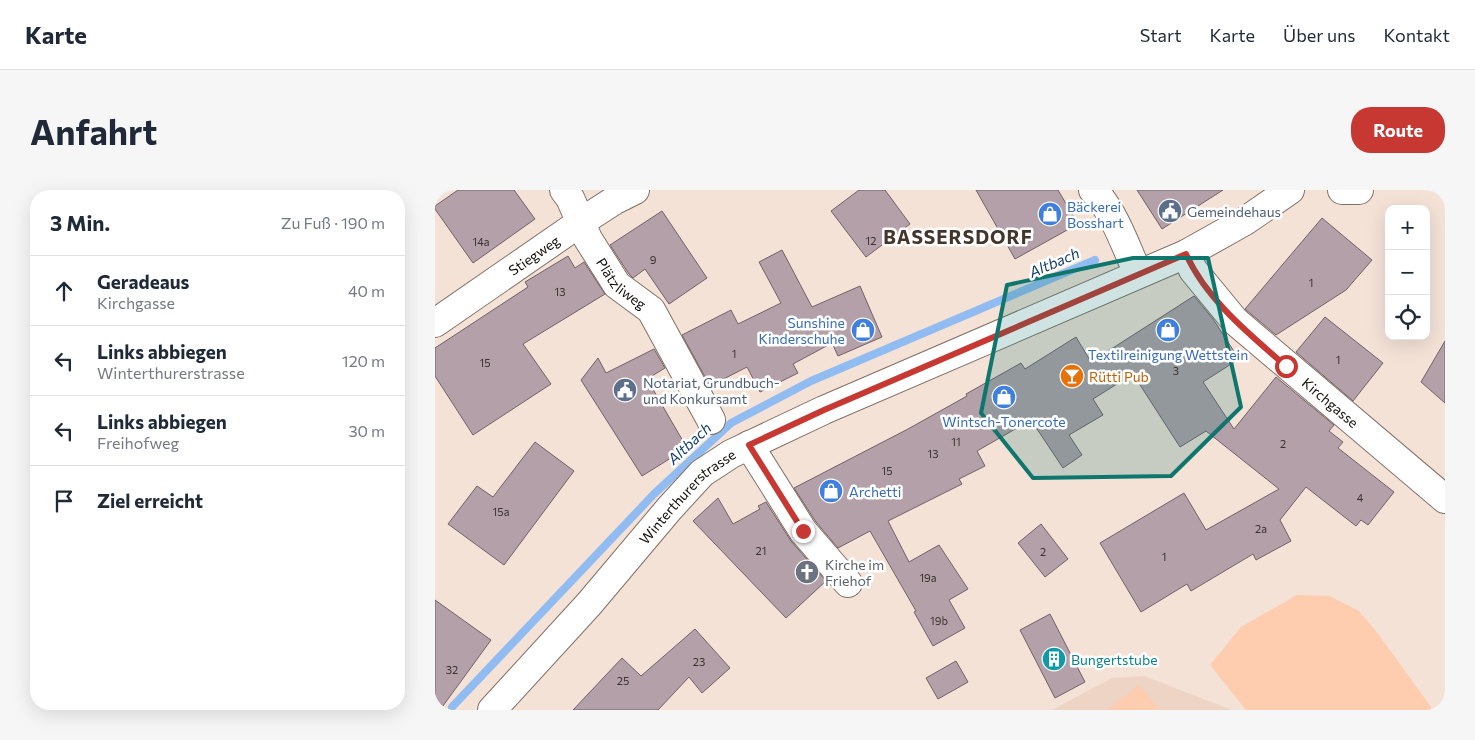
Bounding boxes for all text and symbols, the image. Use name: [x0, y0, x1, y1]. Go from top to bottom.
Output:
text: Karte: [25, 20, 87, 49]
text: Start: [1140, 24, 1182, 46]
text: Karte: [1210, 24, 1255, 46]
text: Über uns: [1283, 24, 1356, 46]
text: Kontakt: [1384, 24, 1450, 46]
button: Route: [1351, 107, 1445, 153]
text: Anfahrt: [30, 109, 157, 152]
place label: Bäckerei Bosshart: [1067, 198, 1124, 231]
public building icon: Gemeindehaus: [1157, 198, 1183, 224]
shop icon: Bäckerei Bosshart: [1037, 201, 1063, 227]
place label: Gemeindehaus: [1187, 203, 1281, 220]
map controls: [1385, 205, 1430, 340]
button: +: [1385, 205, 1430, 250]
text: 3 Min.: [50, 210, 110, 235]
text: Zu Fuß · 190 m: [281, 213, 385, 232]
district label: BASSERSDORF: [883, 225, 1033, 248]
street label: Stiegweg: [505, 231, 563, 278]
house number: 12: [866, 234, 876, 247]
house number: 14a: [472, 235, 490, 248]
water label: Altbach: [1025, 243, 1082, 281]
button: −: [1385, 250, 1430, 295]
house number: 9: [650, 253, 657, 266]
street label: Plätzliweg: [593, 254, 650, 313]
text: Geradeaus: [97, 270, 189, 293]
house number: 1: [1309, 276, 1313, 289]
icon: ahead: [50, 277, 78, 305]
text: 40 m: [348, 281, 385, 300]
house number: 13: [555, 285, 565, 298]
text: Kirchgasse: [97, 293, 175, 312]
button: locate: [1385, 295, 1430, 340]
place label: Sunshine Kinderschuhe: [759, 314, 845, 347]
shop icon: Sunshine Kinderschuhe: [850, 317, 876, 343]
shop icon: Textilreinigung Wettstein: [1155, 317, 1181, 343]
text: Links abbiegen: [97, 340, 227, 363]
place label: Textilreinigung Wettstein: [1088, 346, 1248, 363]
icon: left: [50, 347, 78, 375]
house number: 1: [732, 347, 736, 360]
text: 120 m: [342, 351, 385, 370]
house number: 1: [1336, 353, 1340, 366]
route start: [1275, 355, 1298, 378]
house number: 15: [479, 356, 491, 369]
text: Winterthurerstrasse: [97, 363, 245, 382]
bar icon: Rütti Pub: [1059, 363, 1085, 389]
house number: 3: [1173, 364, 1179, 377]
place label: Rütti Pub: [1089, 368, 1149, 385]
place label: Notariat, Grundbuch- und Konkursamt: [643, 374, 780, 407]
street label: Kirchgasse: [1299, 374, 1362, 431]
public building icon: Notariat, Grundbuch- und Konkursamt: [612, 377, 638, 403]
shop icon: Wintsch-Tonercote: [991, 384, 1017, 410]
text: Links abbiegen: [97, 410, 227, 433]
place label: Wintsch-Tonercote: [942, 413, 1066, 430]
icon: left: [50, 417, 78, 445]
water label: Altbach: [663, 418, 715, 468]
text: 30 m: [348, 421, 385, 440]
text: Freihofweg: [97, 433, 179, 452]
house number: 11: [951, 435, 961, 448]
house number: 2: [1280, 437, 1286, 450]
street label: Winterthurerstrasse: [635, 445, 738, 547]
house number: 13: [928, 447, 938, 460]
house number: 15: [881, 464, 893, 477]
shop icon: Archetti: [818, 478, 844, 504]
place label: Archetti: [849, 483, 901, 500]
icon: arrive: [50, 487, 78, 515]
text: Ziel erreicht: [97, 489, 203, 512]
house number: 4: [1357, 491, 1364, 504]
house number: 15a: [493, 505, 509, 518]
route end: [792, 520, 815, 543]
house number: 2a: [1255, 522, 1267, 535]
house number: 21: [756, 544, 766, 557]
house number: 2: [1040, 545, 1046, 558]
house number: 1: [1162, 550, 1166, 563]
place label: Kirche im Friehof: [825, 556, 884, 589]
church icon: Kirche im Friehof: [794, 559, 820, 585]
house number: 19a: [919, 571, 937, 584]
house number: 19b: [930, 614, 948, 627]
building icon: Bungertstube: [1041, 646, 1067, 672]
place label: Bungertstube: [1071, 651, 1158, 668]
house number: 23: [693, 655, 705, 668]
house number: 32: [446, 663, 458, 676]
house number: 25: [617, 674, 629, 687]

